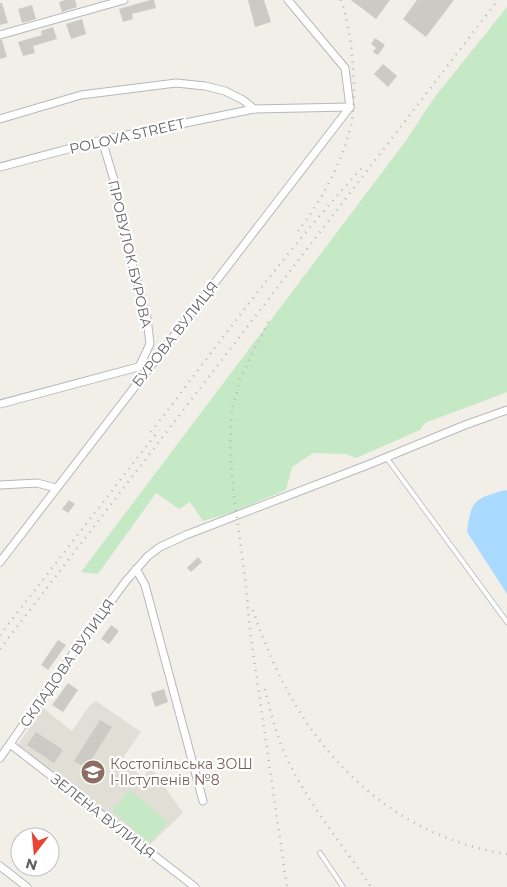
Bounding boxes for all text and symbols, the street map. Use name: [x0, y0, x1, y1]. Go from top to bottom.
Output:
street label: POLOVA STREET: [68, 114, 186, 158]
street label: ПРОВУЛОК БУРОВА: [104, 178, 156, 330]
street label: БУРОВА ВУЛИЦЯ: [128, 277, 222, 391]
street label: СКЛАДОВА ВУЛИЦЯ: [16, 595, 118, 731]
place label: Костопільська ЗОШ І-ІІступенів №8: [110, 755, 253, 789]
school or university icon: Костопільська ЗОШ І-ІІступенів №8: [80, 759, 106, 785]
street label: ЗЕЛЕНА ВУЛИЦЯ: [47, 770, 159, 862]
north arrow: [10, 827, 60, 877]
text: N: [23, 854, 39, 875]

